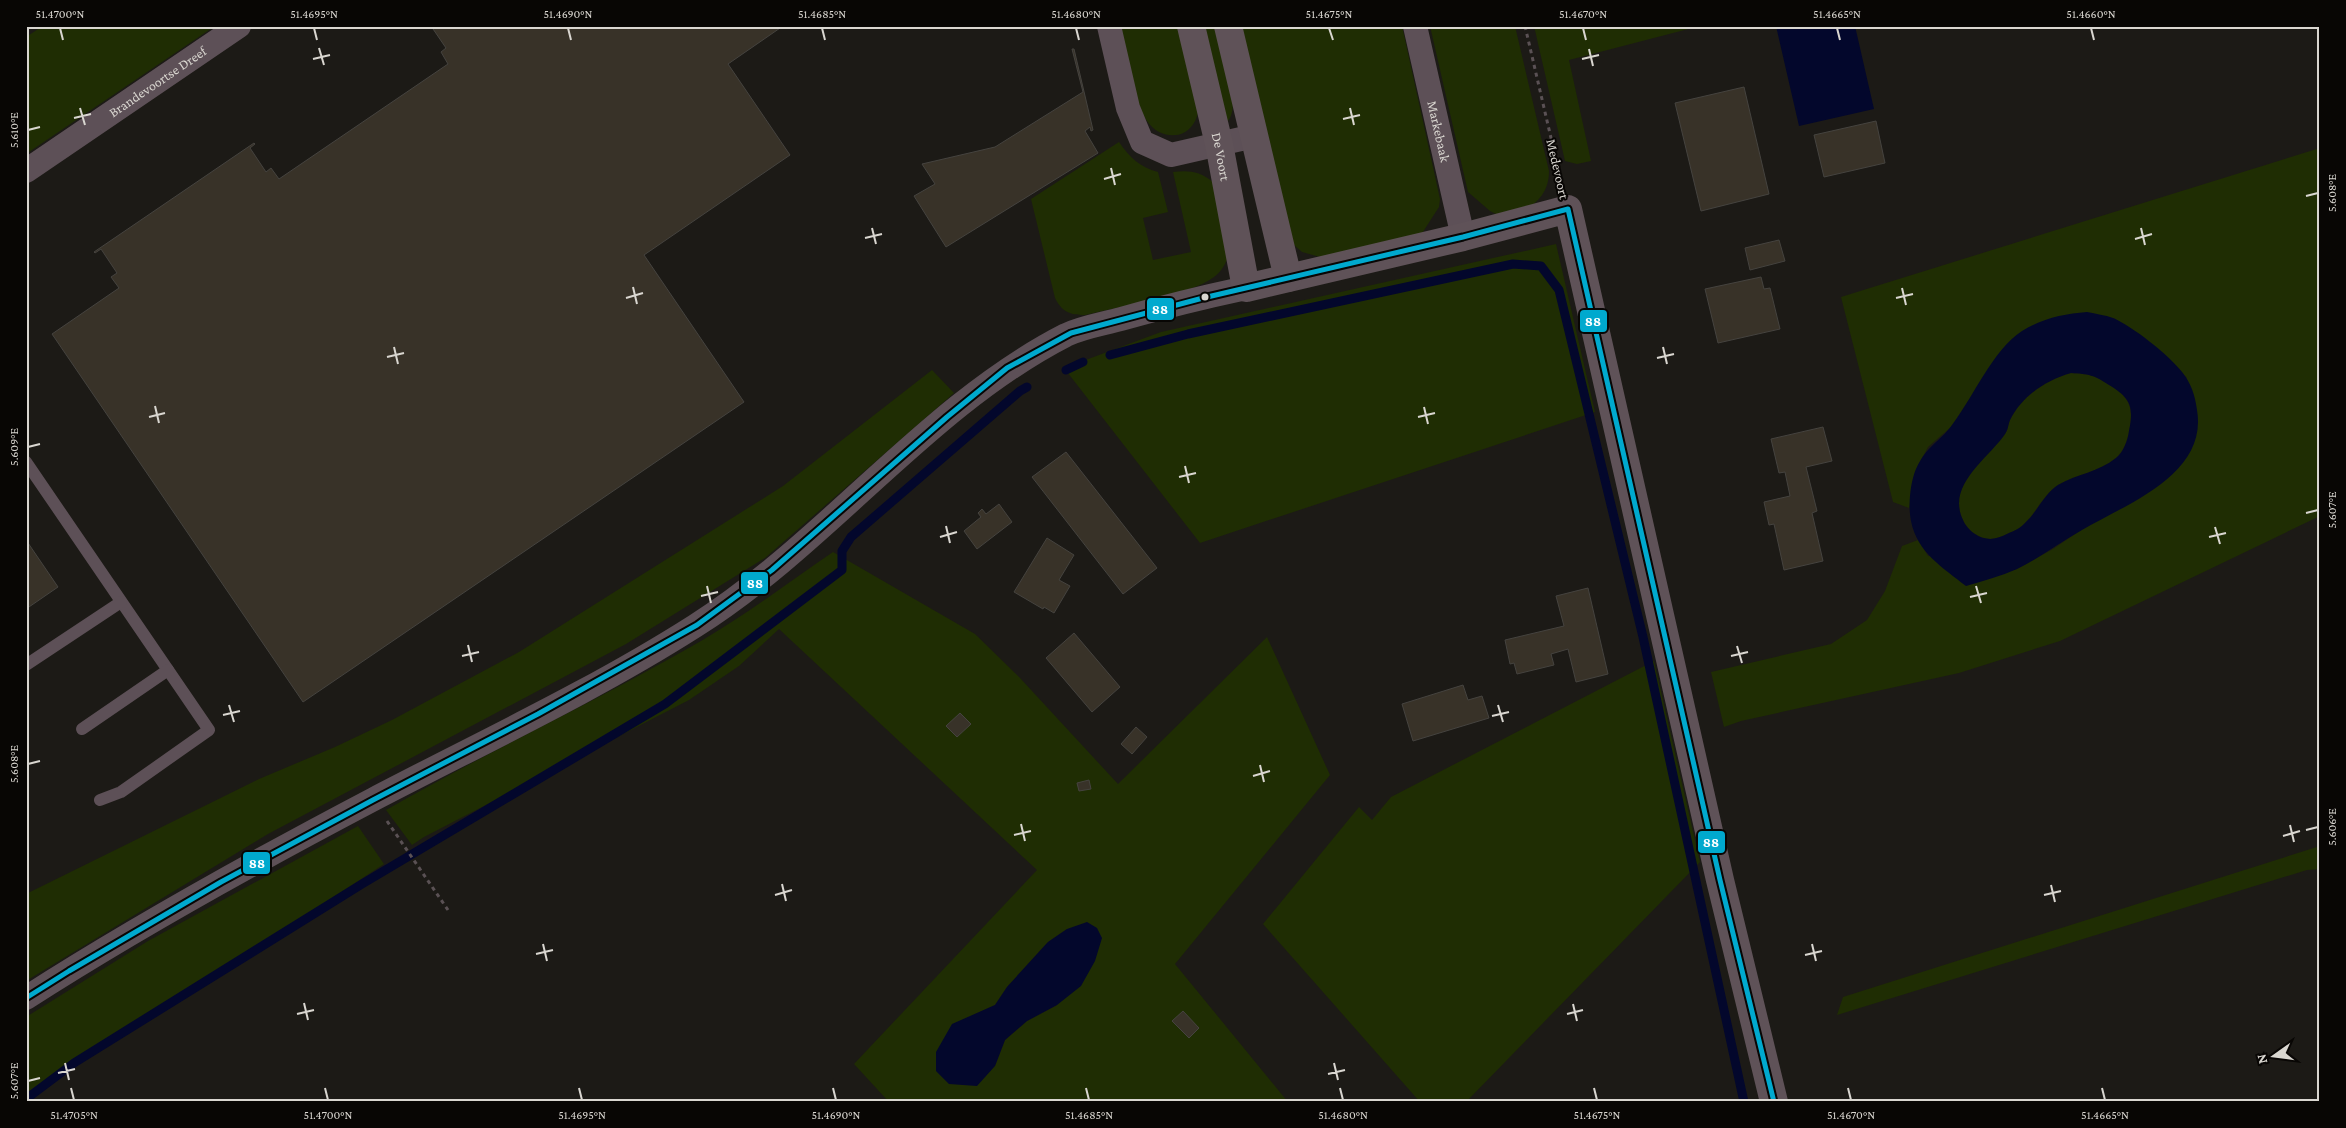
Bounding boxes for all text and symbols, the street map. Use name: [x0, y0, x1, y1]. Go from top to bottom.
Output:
text: 51.4700°N: [36, 7, 85, 21]
text: 51.4695°N: [290, 7, 338, 21]
text: 51.4690°N: [544, 7, 593, 21]
text: 51.4685°N: [798, 7, 846, 21]
text: 51.4680°N: [1051, 7, 1101, 21]
text: 51.4675°N: [1306, 7, 1353, 21]
text: 51.4670°N: [1559, 7, 1607, 21]
text: 51.4665°N: [1813, 7, 1861, 21]
text: 51.4660°N: [2066, 7, 2116, 21]
street label: Brandevoortse Dreef: [106, 42, 210, 120]
street label: Markebaak: [1424, 99, 1454, 164]
text: 5.610°E: [7, 112, 21, 148]
street label: De Voort: [1208, 131, 1234, 182]
street label: Medevoort: [1543, 137, 1573, 201]
text: 5.608°E: [2325, 173, 2339, 212]
unlabelled marker: [1200, 292, 1210, 302]
line badge: 88: [1146, 297, 1175, 321]
text: 88: [1152, 301, 1168, 317]
line badge: 88: [1579, 309, 1608, 333]
text: 88: [1585, 313, 1601, 329]
text: 5.609°E: [7, 428, 21, 466]
text: 5.607°E: [2325, 491, 2339, 529]
line badge: 88: [740, 571, 769, 595]
text: 88: [747, 575, 763, 591]
text: 5.608°E: [7, 744, 21, 783]
text: 5.606°E: [2325, 808, 2339, 846]
line badge: 88: [1697, 830, 1726, 854]
text: 88: [1703, 834, 1719, 850]
line badge: 88: [242, 851, 271, 875]
text: 88: [249, 855, 265, 871]
north arrow: [2248, 1030, 2298, 1080]
text: N: [2252, 1052, 2270, 1066]
text: 5.607°E: [7, 1062, 21, 1100]
text: 51.4705°N: [50, 1108, 98, 1122]
text: 51.4700°N: [304, 1108, 353, 1122]
text: 51.4695°N: [558, 1108, 606, 1122]
text: 51.4690°N: [812, 1108, 861, 1122]
text: 51.4685°N: [1065, 1108, 1113, 1122]
text: 51.4680°N: [1318, 1108, 1368, 1122]
text: 51.4675°N: [1574, 1108, 1621, 1122]
text: 51.4670°N: [1827, 1108, 1875, 1122]
text: 51.4665°N: [2081, 1108, 2129, 1122]

